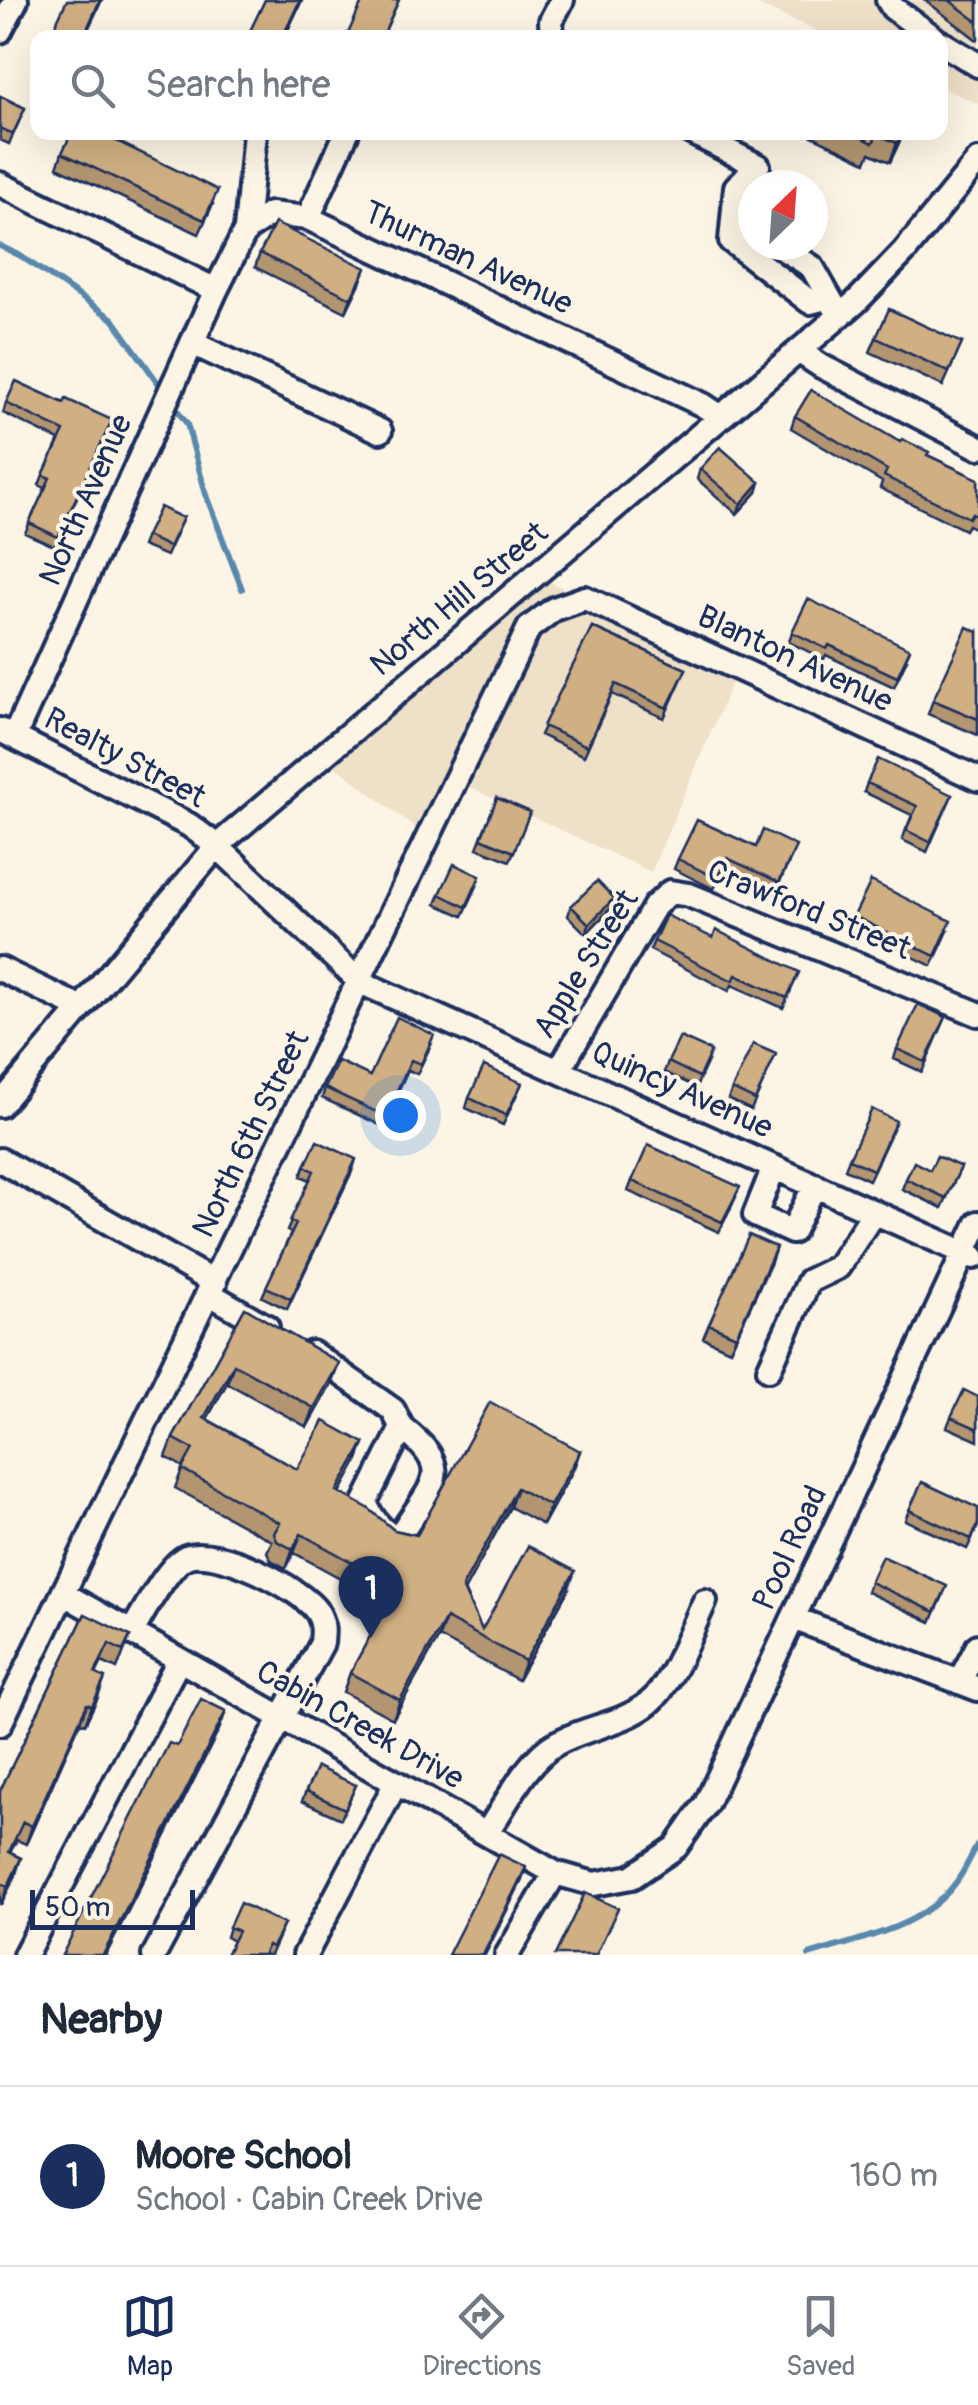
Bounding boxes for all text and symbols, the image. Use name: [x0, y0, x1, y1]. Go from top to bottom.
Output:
search box: [30, 30, 948, 140]
icon: search: [65, 58, 120, 113]
text: Search here: [145, 61, 331, 109]
north arrow: [738, 170, 828, 260]
street label: Thurman Avenue: [357, 192, 579, 324]
street label: North Avenue: [30, 408, 142, 592]
street label: North Hill Street: [362, 513, 556, 685]
street label: Blanton Avenue: [691, 596, 899, 722]
street label: Realty Street: [37, 699, 213, 817]
street label: Crawford Street: [701, 851, 917, 969]
street label: Apple Street: [524, 882, 648, 1046]
street label: North 6th Street: [184, 1024, 318, 1244]
street label: Quincy Avenue: [585, 1032, 779, 1148]
your location: [375, 1090, 426, 1141]
street label: Pool Road: [744, 1479, 836, 1617]
pin: 1: [338, 1556, 404, 1638]
street label: Cabin Creek Drive: [249, 1651, 471, 1799]
scale bar: [30, 1885, 195, 1930]
text: 50 m: [45, 1890, 110, 1925]
text: Nearby: [40, 1994, 162, 2046]
text: Moore School: [135, 2132, 352, 2180]
text: 1: [66, 2156, 79, 2196]
text: 160 m: [850, 2156, 938, 2196]
text: School · Cabin Creek Drive: [135, 2180, 483, 2220]
tab: Map: [122, 2289, 177, 2384]
tab: Directions: [422, 2289, 541, 2384]
tab: Saved: [786, 2289, 856, 2384]

